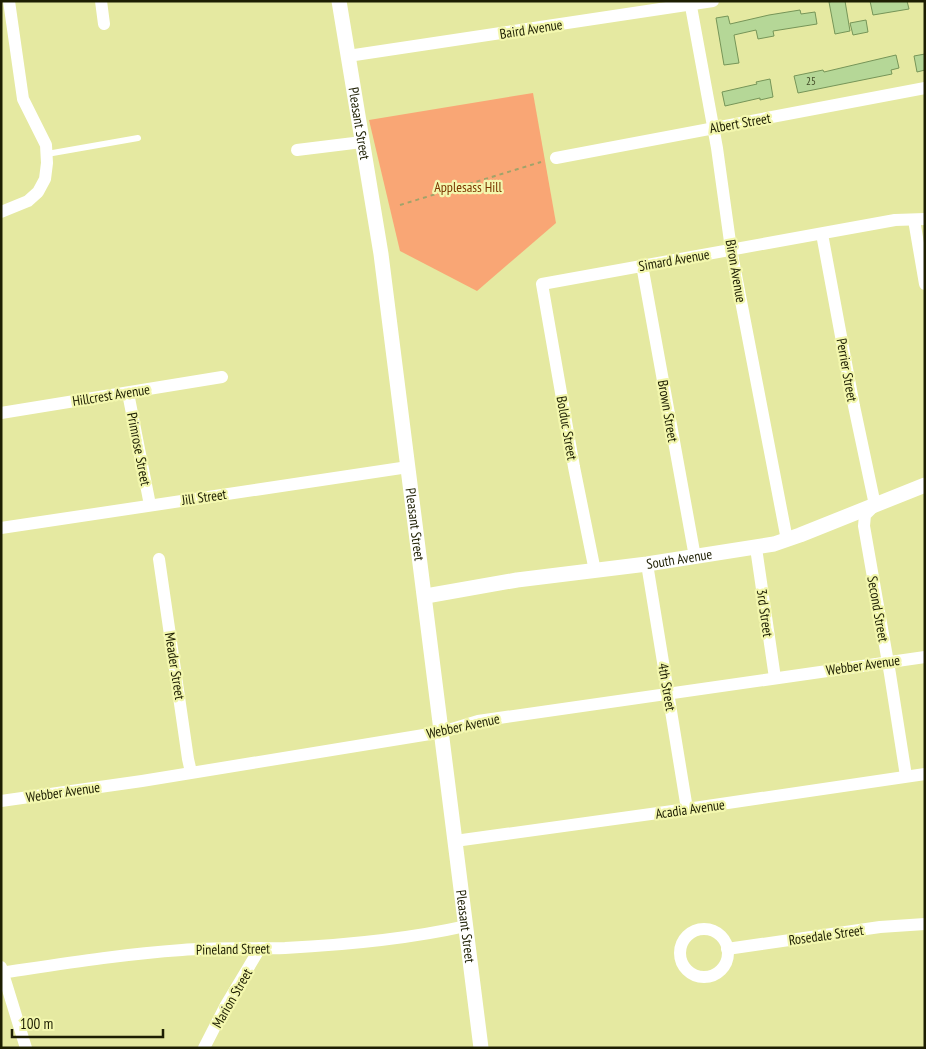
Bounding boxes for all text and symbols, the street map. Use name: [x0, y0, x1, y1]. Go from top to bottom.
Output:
street label: Baird Avenue: [498, 15, 564, 43]
house number: 25: [806, 74, 816, 88]
street label: Pleasant Street: [344, 86, 374, 161]
street label: Albert Street: [708, 109, 772, 137]
park label: Applesass Hill: [434, 178, 503, 196]
street label: Biron Avenue: [722, 238, 750, 304]
street label: Simard Avenue: [637, 245, 711, 275]
street label: Perrier Street: [833, 337, 861, 403]
street label: Brown Street: [654, 379, 682, 444]
street label: Hillcrest Avenue: [71, 380, 151, 410]
street label: Bolduc Street: [553, 395, 582, 462]
street label: Primrose Street: [123, 411, 155, 487]
street label: Jill Street: [180, 485, 228, 509]
street label: Pleasant Street: [402, 487, 429, 562]
street label: South Avenue: [645, 545, 714, 573]
street label: Second Street: [863, 575, 893, 644]
street label: 3rd Street: [753, 588, 777, 638]
street label: Meader Street: [161, 631, 189, 701]
street label: Webber Avenue: [825, 651, 901, 679]
street label: 4th Street: [654, 662, 680, 712]
street label: Webber Avenue: [425, 709, 501, 743]
street label: Webber Avenue: [25, 778, 101, 806]
street label: Acadia Avenue: [654, 795, 726, 823]
street label: Pleasant Street: [452, 889, 479, 964]
street label: Rosedale Street: [787, 921, 865, 949]
street label: Pineland Street: [196, 939, 270, 959]
street label: Marion Street: [208, 965, 256, 1031]
scale bar: [12, 1006, 164, 1038]
text: 100 m: [20, 1014, 53, 1033]

